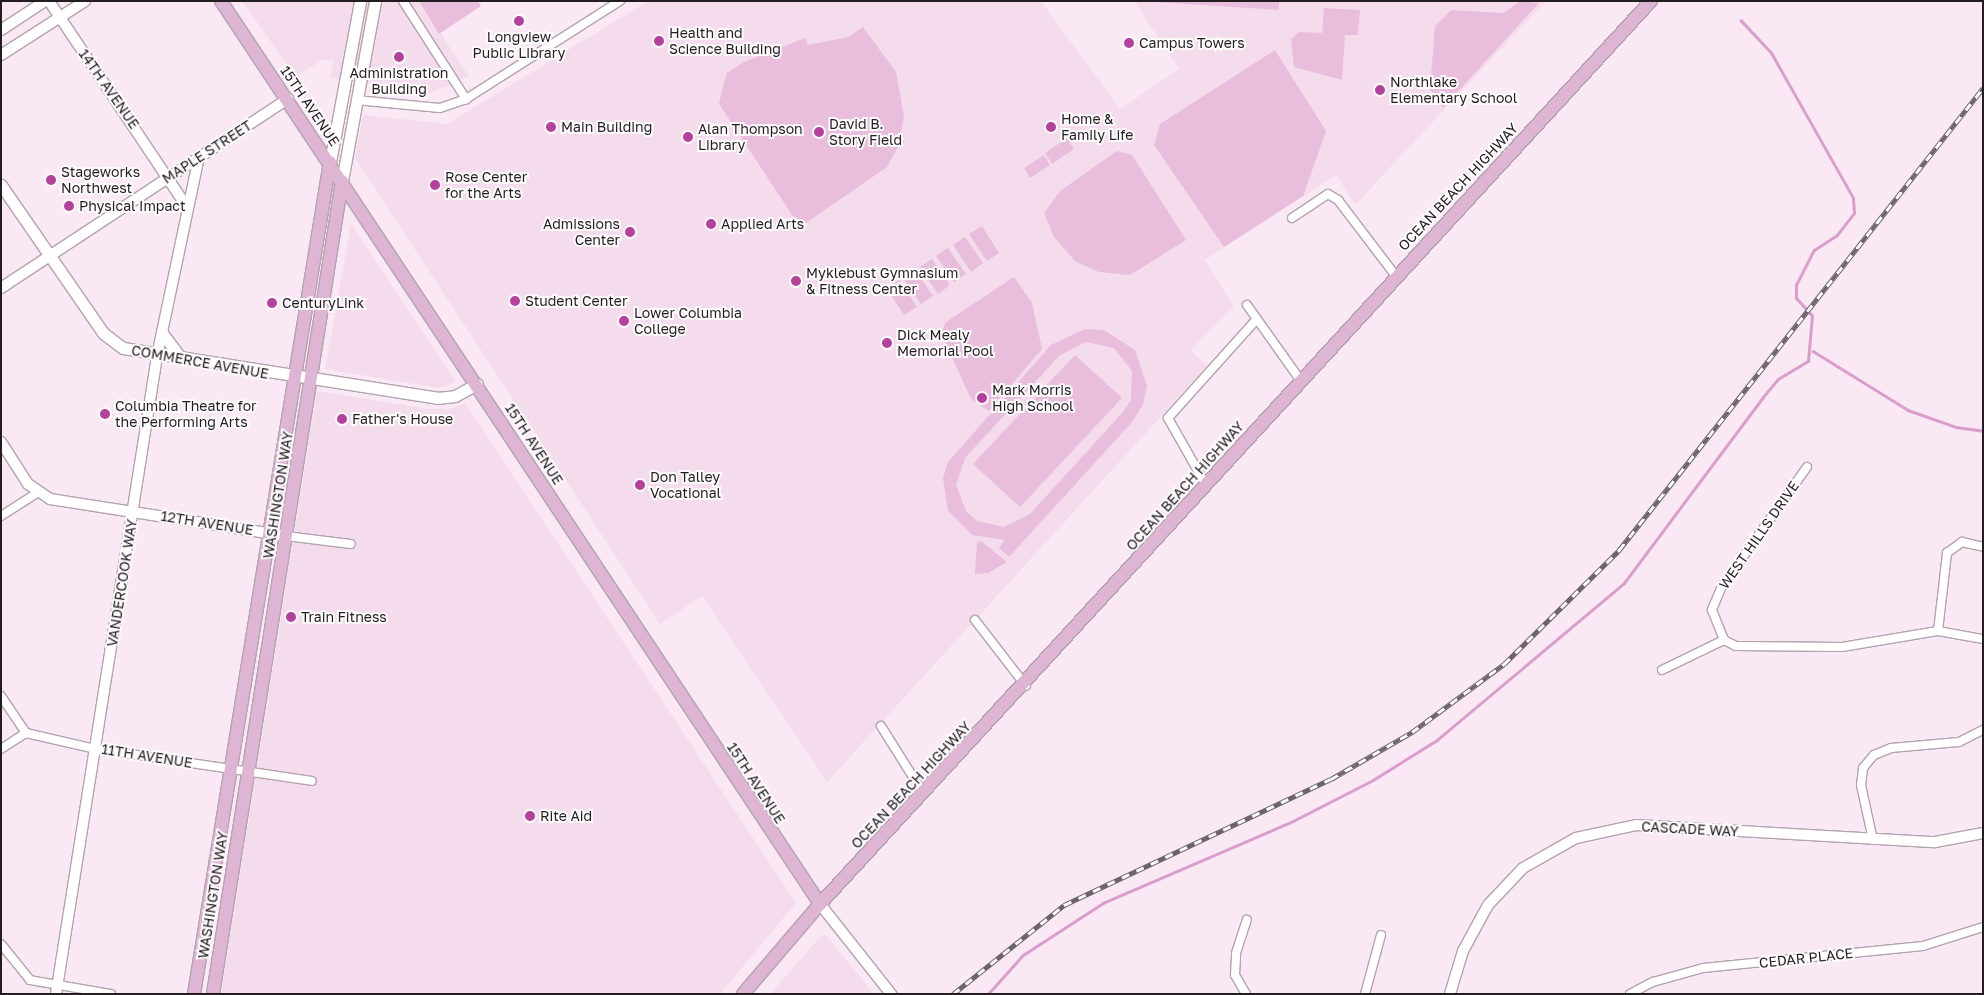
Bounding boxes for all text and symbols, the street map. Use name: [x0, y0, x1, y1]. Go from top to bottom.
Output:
marker: Longview Public Library: [513, 15, 525, 27]
place label: Health and Science Building: [669, 25, 781, 58]
place label: Longview Public Library: [473, 29, 565, 62]
marker: Health and Science Building: [653, 35, 665, 47]
place label: Campus Towers: [1139, 35, 1245, 51]
marker: Campus Towers: [1123, 37, 1135, 49]
street label: 14TH AVENUE: [75, 46, 143, 132]
marker: Administration Building: [393, 51, 405, 63]
street label: 15TH AVENUE: [277, 63, 343, 149]
place label: Administration Building: [350, 65, 448, 98]
place label: Northlake Elementary School: [1390, 74, 1517, 106]
marker: Northlake Elementary School: [1374, 84, 1386, 96]
place label: Home & Family Life: [1061, 111, 1133, 144]
place label: David B. Story Field: [829, 116, 902, 148]
street label: MAPLE STREET: [159, 117, 255, 187]
place label: Main Building: [561, 119, 652, 135]
street label: OCEAN BEACH HIGHWAY: [1395, 120, 1521, 254]
marker: Main Building: [545, 121, 557, 133]
place label: Alan Thompson Library: [698, 121, 803, 154]
marker: Home & Family Life: [1045, 121, 1057, 133]
marker: David B. Story Field: [813, 126, 825, 138]
marker: Alan Thompson Library: [682, 131, 694, 143]
place label: Stageworks Northwest: [61, 164, 140, 196]
place label: Rose Center for the Arts: [445, 169, 527, 202]
marker: Stageworks Northwest: [45, 174, 57, 186]
marker: Rose Center for the Arts: [429, 179, 441, 191]
place label: Physical Impact: [79, 198, 186, 214]
marker: Physical Impact: [63, 200, 75, 212]
place label: Admissions Center: [543, 216, 620, 248]
place label: Applied Arts: [721, 216, 804, 232]
marker: Applied Arts: [705, 218, 717, 230]
marker: Admissions Center: [624, 226, 636, 238]
place label: Myklebust Gymnasium & Fitness Center: [806, 265, 959, 298]
marker: Myklebust Gymnasium & Fitness Center: [790, 275, 802, 287]
place label: Student Center: [525, 293, 627, 309]
place label: CenturyLink: [282, 295, 364, 311]
marker: Student Center: [509, 295, 521, 307]
marker: CenturyLink: [266, 297, 278, 309]
place label: Lower Columbia College: [634, 305, 742, 338]
marker: Lower Columbia College: [618, 315, 630, 327]
place label: Dick Mealy Memorial Pool: [897, 327, 993, 360]
marker: Dick Mealy Memorial Pool: [881, 337, 893, 349]
street label: COMMERCE AVENUE: [130, 342, 270, 382]
place label: Mark Morris High School: [992, 382, 1074, 414]
marker: Mark Morris High School: [976, 392, 988, 404]
place label: Columbia Theatre for the Performing Arts: [115, 398, 257, 431]
street label: 15TH AVENUE: [502, 400, 566, 488]
marker: Columbia Theatre for the Performing Arts: [99, 408, 111, 420]
place label: Father's House: [352, 411, 453, 427]
marker: Father's House: [336, 413, 348, 425]
street label: OCEAN BEACH HIGHWAY: [1123, 418, 1247, 554]
street label: WASHINGTON WAY: [260, 430, 296, 560]
place label: Don Talley Vocational: [650, 469, 721, 502]
street label: WEST HILLS DRIVE: [1715, 478, 1803, 592]
marker: Don Talley Vocational: [634, 479, 646, 491]
street label: 12TH AVENUE: [160, 507, 254, 539]
street label: VANDERCOOK WAY: [104, 518, 140, 648]
place label: Train Fitness: [301, 609, 387, 625]
marker: Train Fitness: [285, 611, 297, 623]
street label: OCEAN BEACH HIGHWAY: [848, 718, 974, 852]
street label: 15TH AVENUE: [724, 739, 788, 827]
street label: 11TH AVENUE: [100, 741, 194, 771]
place label: Rite Aid: [540, 808, 592, 824]
marker: Rite Aid: [524, 810, 536, 822]
street label: CASCADE WAY: [1641, 818, 1739, 840]
street label: WASHINGTON WAY: [195, 830, 231, 960]
street label: CEDAR PLACE: [1758, 945, 1854, 971]

